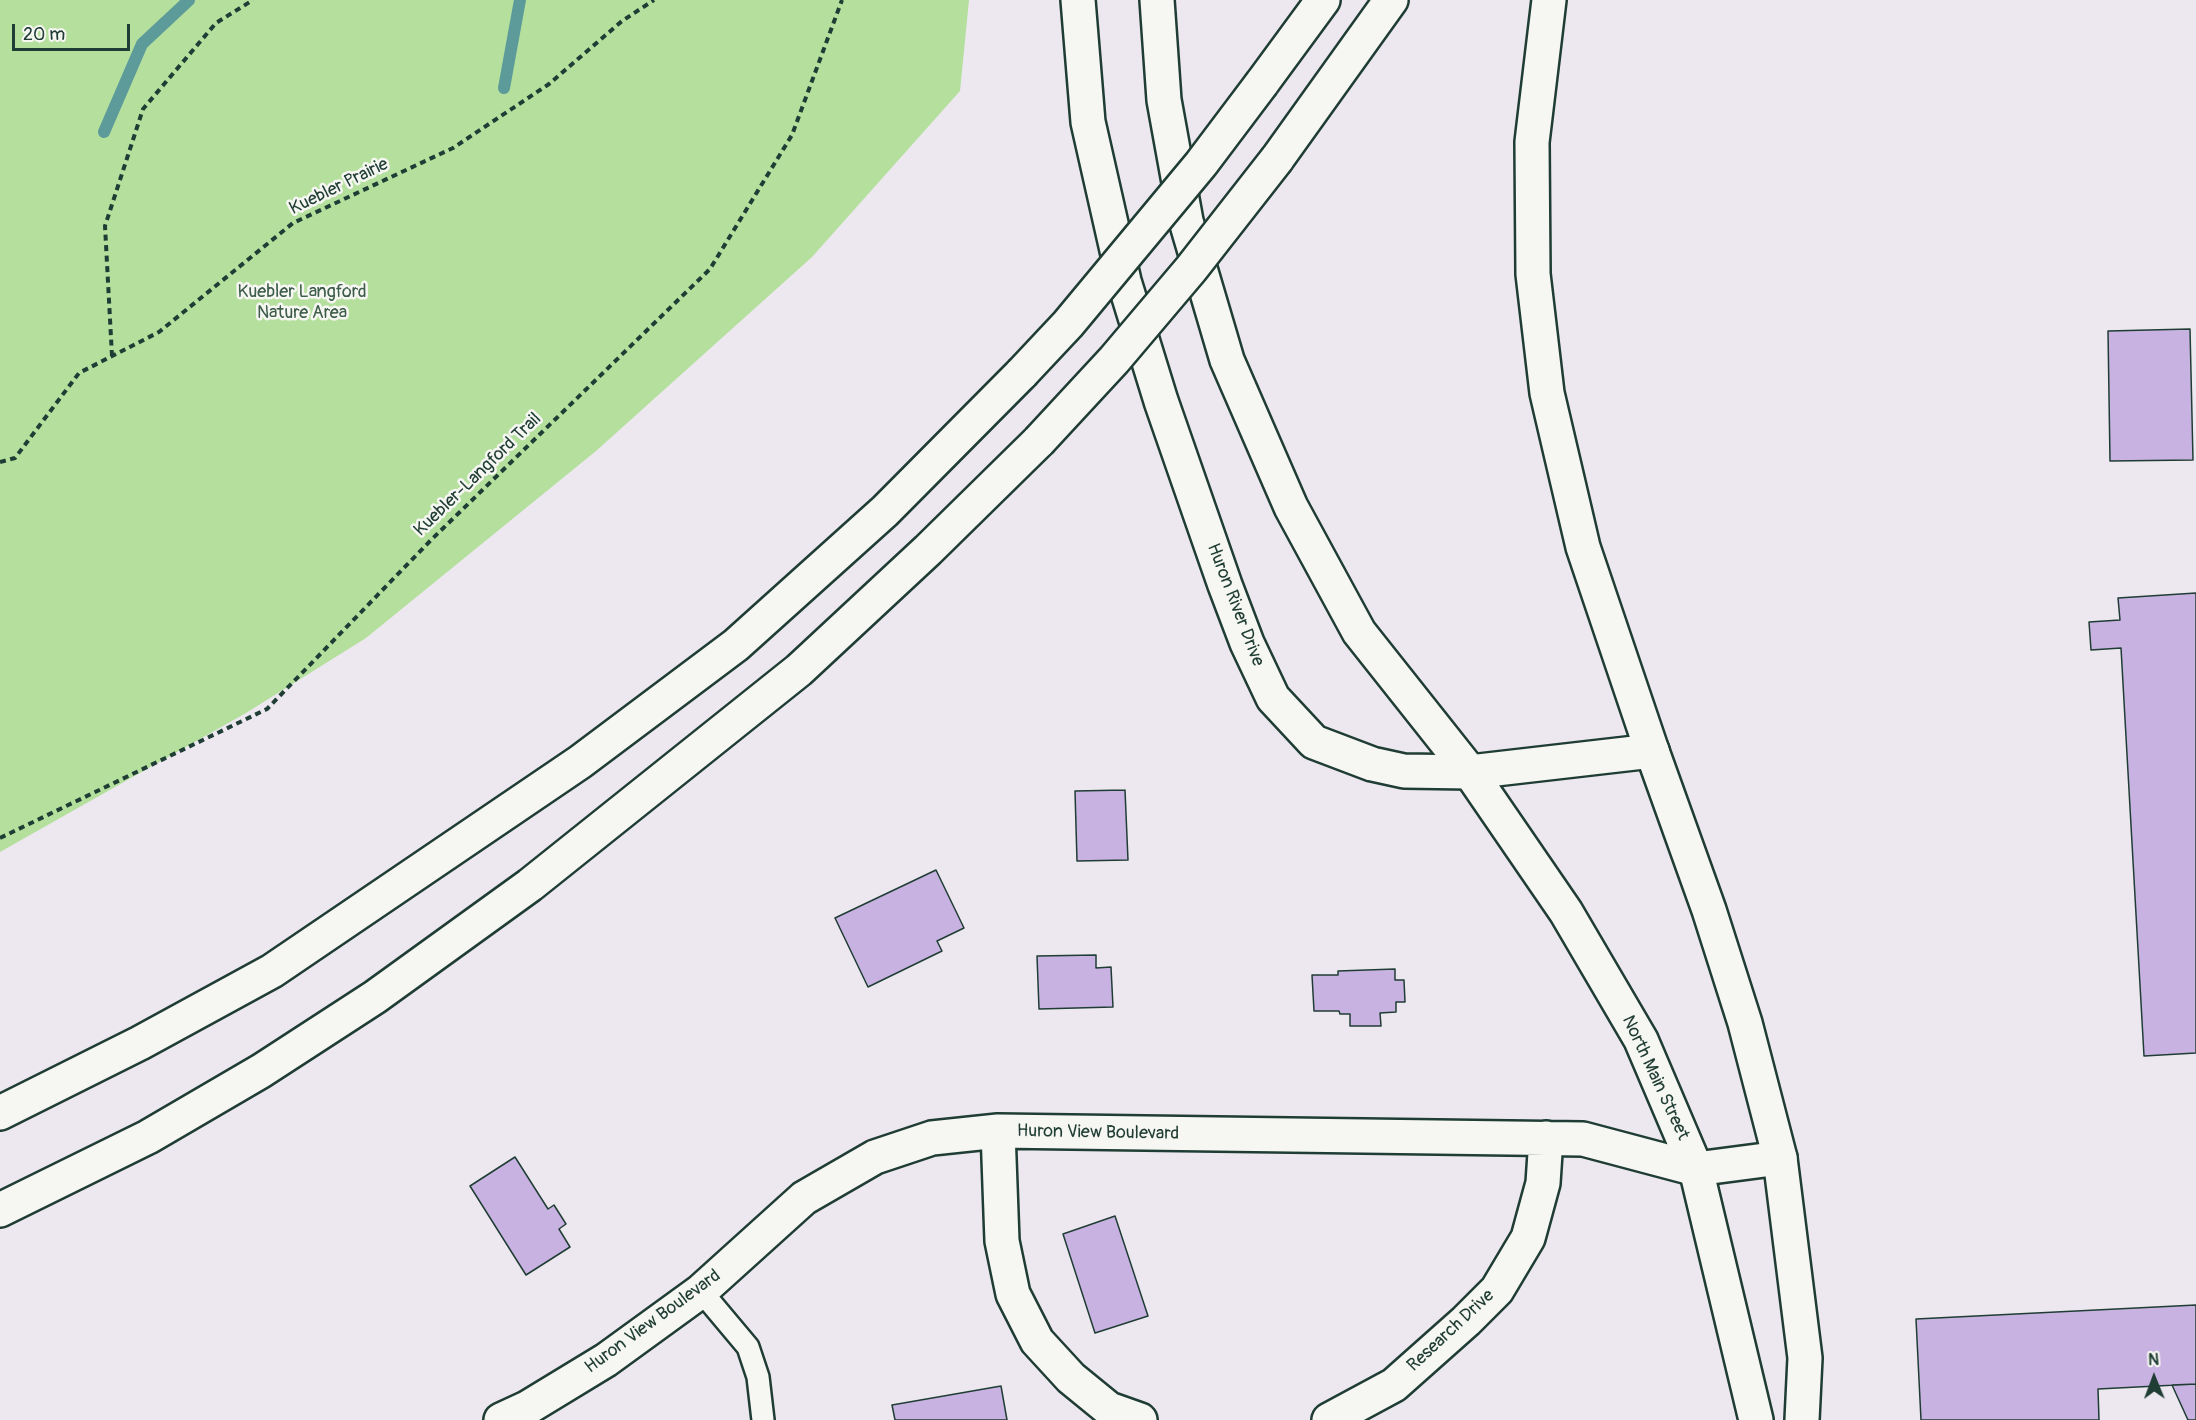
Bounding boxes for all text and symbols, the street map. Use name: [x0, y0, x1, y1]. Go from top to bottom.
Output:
scale bar: [15, 12, 134, 50]
text: 20 m: [23, 23, 65, 46]
street label: Kuebler Prairie: [286, 154, 392, 220]
park label: Kuebler Langford Nature Area: [237, 281, 367, 324]
street label: Kuebler-Langford Trail: [410, 409, 546, 541]
street label: Huron River Drive: [1202, 540, 1268, 670]
street label: North Main Street: [1617, 1012, 1693, 1144]
street label: Huron View Boulevard: [1017, 1121, 1179, 1145]
street label: Huron View Boulevard: [581, 1266, 725, 1378]
street label: Research Drive: [1403, 1285, 1499, 1377]
north arrow: [2124, 1348, 2184, 1408]
text: N: [2148, 1350, 2159, 1370]

